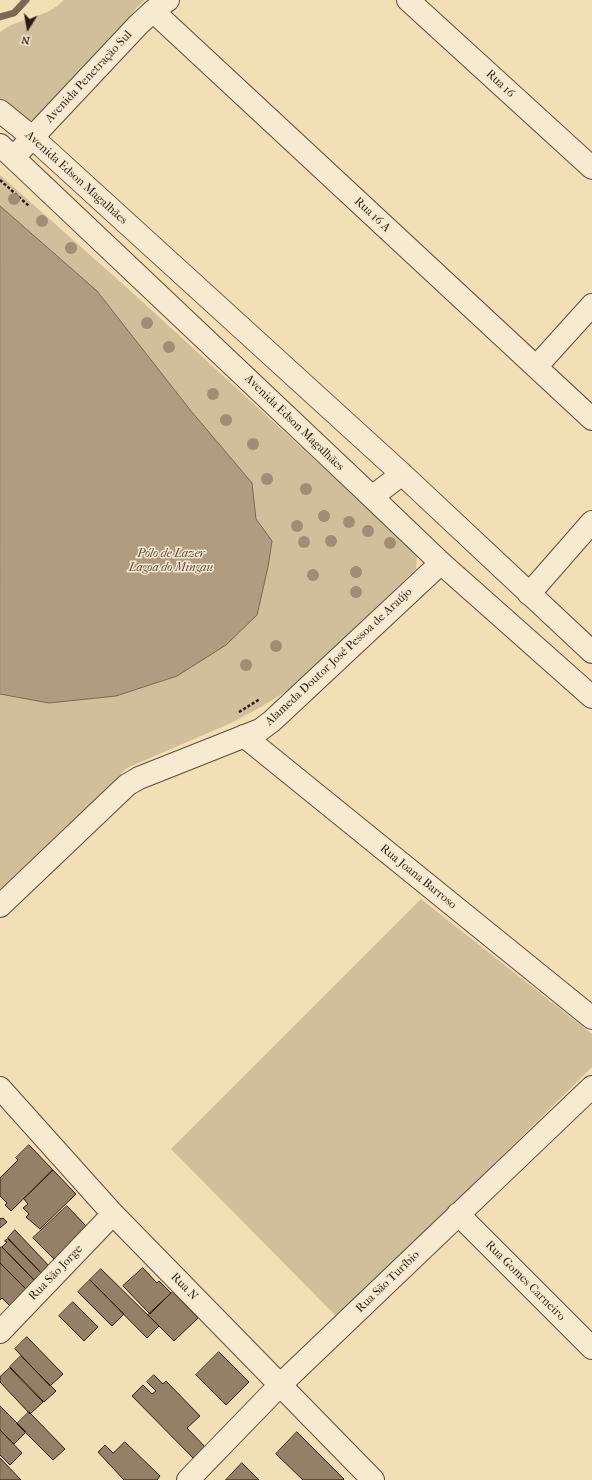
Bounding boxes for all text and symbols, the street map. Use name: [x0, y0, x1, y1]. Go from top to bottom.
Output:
north arrow: [8, 8, 48, 48]
street label: Avenida Penetração Sul: [43, 28, 135, 126]
text: N: [20, 33, 31, 47]
street label: Rua 16: [483, 67, 517, 101]
street label: Avenida Edson Magalhães: [22, 128, 130, 228]
street label: Rua 16 A: [351, 195, 393, 235]
street label: Avenida Edson Magalhães: [241, 372, 347, 474]
park label: Pólo de Lazer Lagoa do Mingau: [129, 547, 213, 575]
street label: Alameda Doutor José Pessoa de Araújo: [263, 585, 415, 729]
street label: Rua Joana Barroso: [377, 842, 459, 912]
street label: Rua Gomes Carneiro: [482, 1238, 568, 1324]
street label: Rua São Jorge: [26, 1242, 86, 1304]
street label: Rua São Turíbio: [353, 1248, 423, 1316]
street label: Rua N: [168, 1270, 200, 1304]

